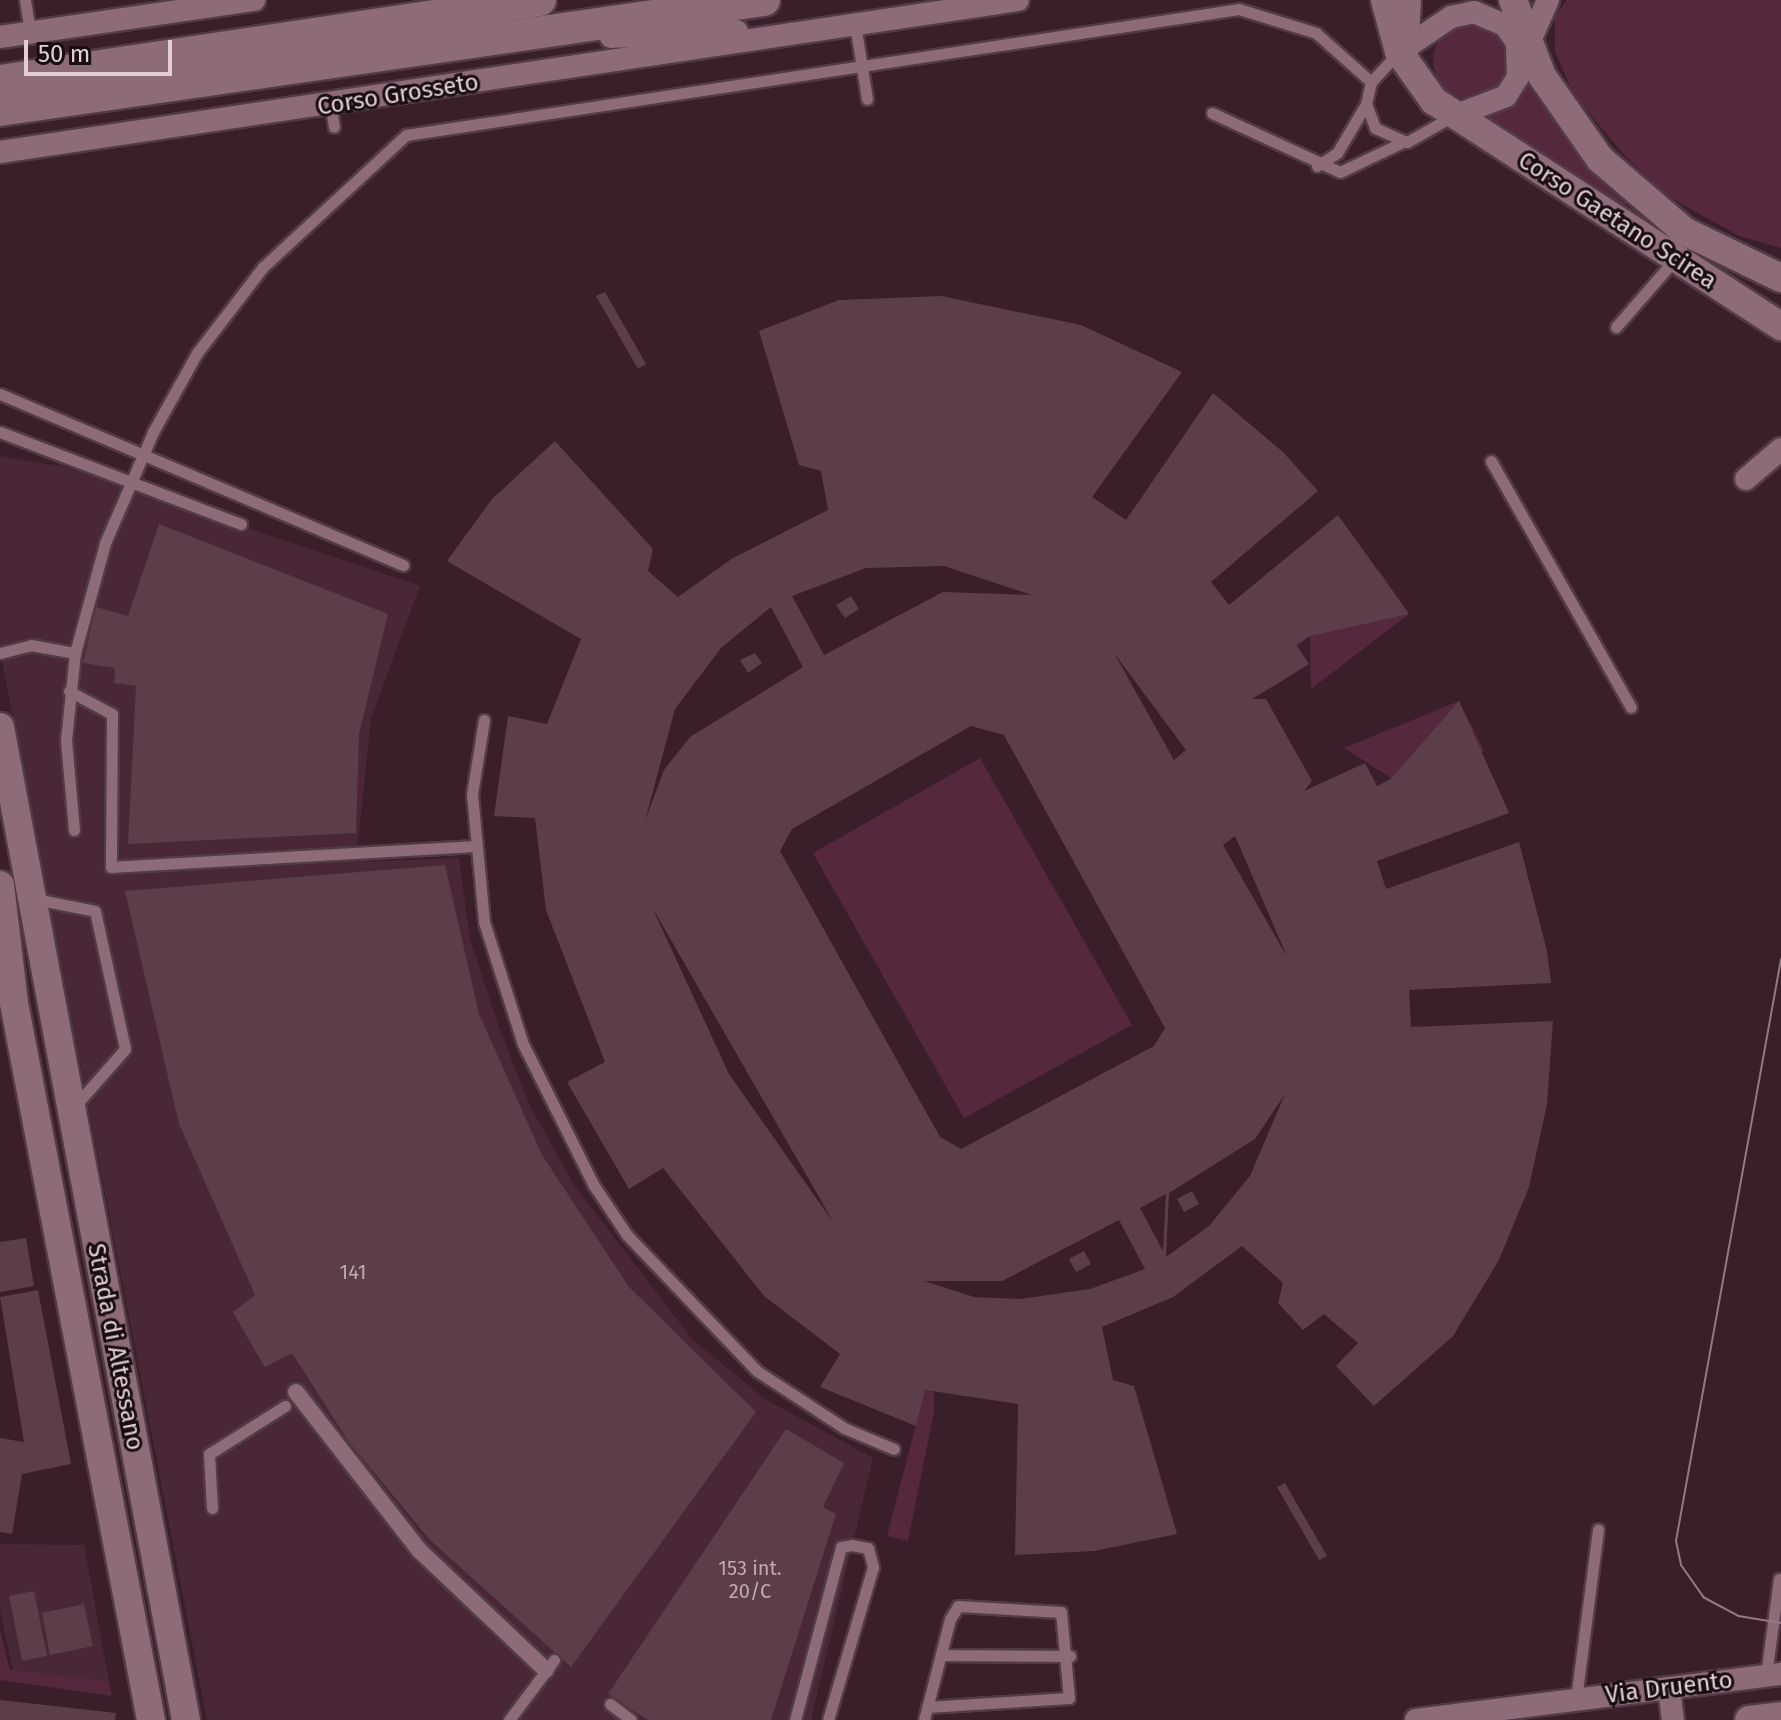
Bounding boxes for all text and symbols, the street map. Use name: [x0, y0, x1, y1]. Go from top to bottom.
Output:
scale bar: [28, 24, 176, 74]
text: 50 m: [38, 40, 90, 68]
street label: Corso Grosseto: [315, 68, 481, 122]
street label: Corso Gaetano Scirea: [1513, 146, 1721, 296]
street label: Strada di Altessano: [81, 1241, 149, 1453]
house number: 141: [340, 1260, 366, 1284]
house number: 153 int. 20/C: [718, 1556, 782, 1603]
street label: Via Druento: [1604, 1666, 1734, 1710]

